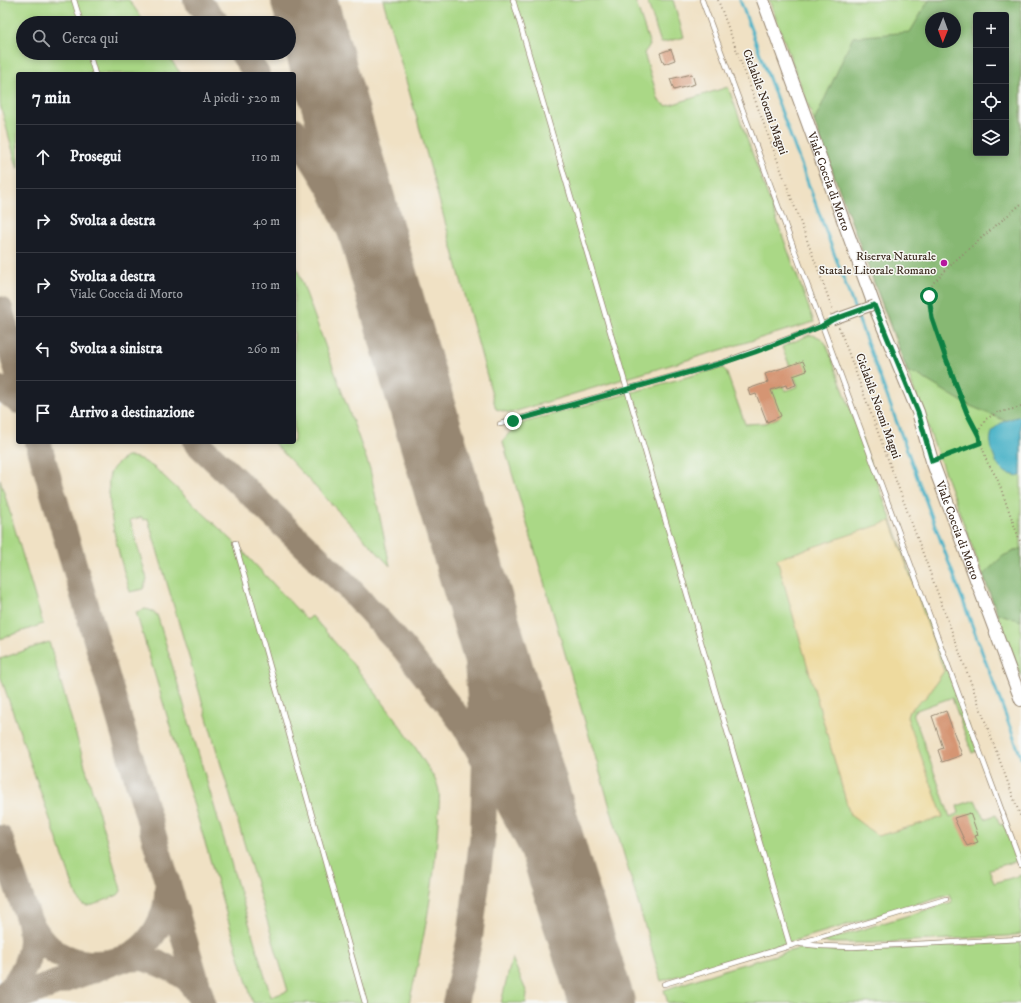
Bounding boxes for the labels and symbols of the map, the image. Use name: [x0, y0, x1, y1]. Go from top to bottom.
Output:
north arrow: [925, 12, 961, 48]
street label: Ciclabile Noemi Magni: [739, 47, 791, 157]
street label: Viale Coccia di Morto: [804, 129, 854, 233]
place label: Riserva Naturale Statale Litorale Romano: [819, 249, 936, 278]
marker: Riserva Naturale Statale Litorale Romano: [939, 258, 949, 268]
route start: [920, 287, 938, 305]
street label: Ciclabile Noemi Magni: [852, 351, 904, 461]
route end: [504, 412, 522, 430]
street label: Viale Coccia di Morto: [932, 478, 983, 582]

